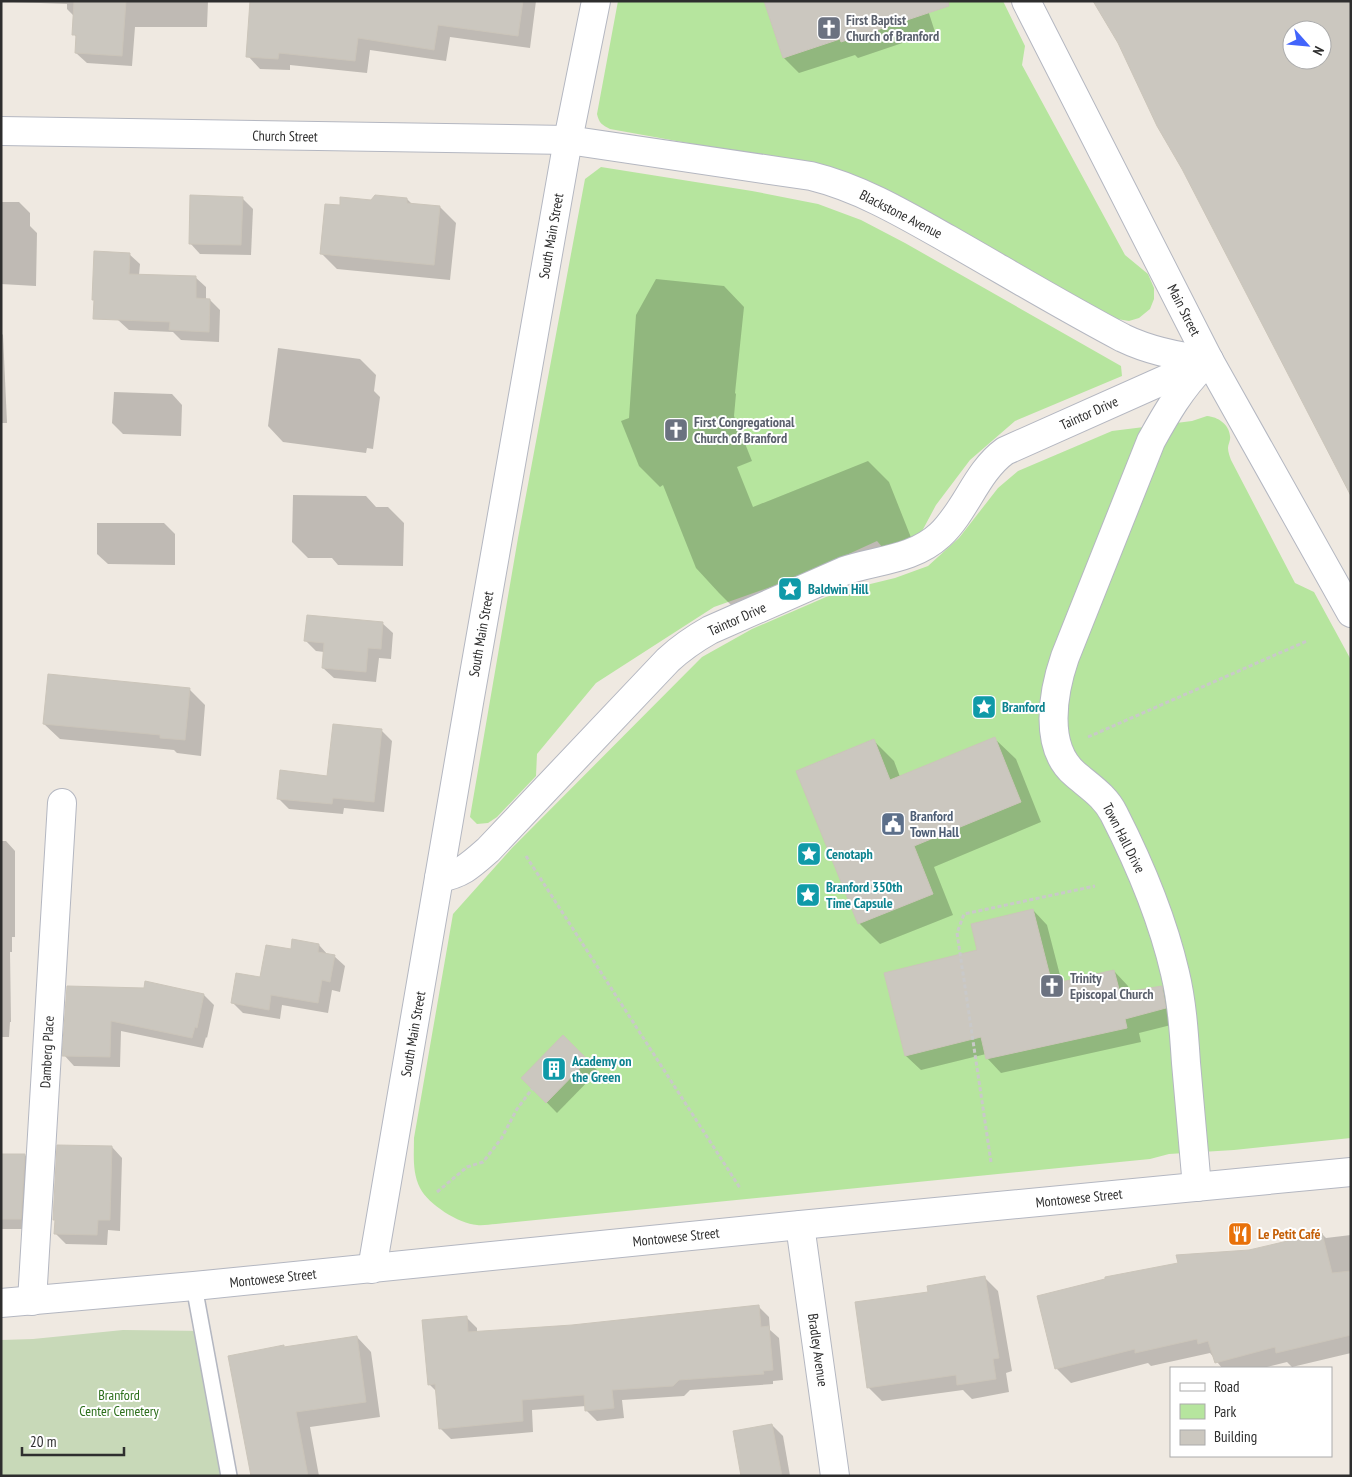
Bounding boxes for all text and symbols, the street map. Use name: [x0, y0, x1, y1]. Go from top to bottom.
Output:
place label: First Baptist Church of Branford: [846, 11, 939, 45]
church icon: First Baptist Church of Branford: [816, 15, 842, 41]
north arrow: [1282, 20, 1332, 70]
text: N: [1309, 43, 1328, 58]
street label: Church Street: [252, 126, 318, 146]
street label: Blackstone Avenue: [857, 185, 946, 243]
street label: South Main Street: [535, 192, 567, 280]
street label: Main Street: [1163, 281, 1205, 339]
street label: Taintor Drive: [1057, 392, 1121, 434]
place label: First Congregational Church of Branford: [694, 413, 795, 447]
church icon: First Congregational Church of Branford: [663, 417, 689, 443]
place icon: Baldwin Hill: [777, 576, 803, 602]
place label: Baldwin Hill: [808, 580, 869, 598]
street label: South Main Street: [465, 590, 497, 678]
street label: Taintor Drive: [705, 598, 769, 640]
place icon: Branford: [971, 694, 997, 720]
place label: Branford: [1002, 698, 1045, 716]
street label: Town Hall Drive: [1099, 800, 1149, 876]
place label: Branford Town Hall: [910, 807, 959, 841]
public building icon: Branford Town Hall: [880, 811, 906, 837]
place icon: Cenotaph: [796, 841, 822, 867]
place label: Cenotaph: [826, 845, 873, 863]
place label: Branford 350th Time Capsule: [826, 878, 903, 912]
place icon: Branford 350th Time Capsule: [795, 882, 821, 908]
place label: Trinity Episcopal Church: [1070, 969, 1154, 1003]
church icon: Trinity Episcopal Church: [1039, 973, 1065, 999]
street label: South Main Street: [397, 990, 429, 1078]
street label: Damberg Place: [36, 1015, 58, 1089]
place label: Academy on the Green: [571, 1052, 632, 1086]
building icon: Academy on the Green: [541, 1056, 567, 1082]
street label: Montowese Street: [1035, 1184, 1123, 1212]
restaurant icon: Le Petit Café: [1227, 1221, 1253, 1247]
street label: Montowese Street: [632, 1223, 720, 1251]
place label: Le Petit Café: [1258, 1225, 1320, 1243]
street label: Montowese Street: [229, 1264, 317, 1292]
street label: Bradley Avenue: [804, 1312, 832, 1388]
legend: [1170, 1367, 1332, 1457]
text: Road: [1214, 1377, 1240, 1396]
park label: Branford Center Cemetery: [79, 1386, 160, 1420]
text: Park: [1214, 1402, 1236, 1421]
scale bar: [22, 1424, 125, 1456]
text: Building: [1214, 1427, 1257, 1446]
text: 20 m: [30, 1432, 56, 1451]

